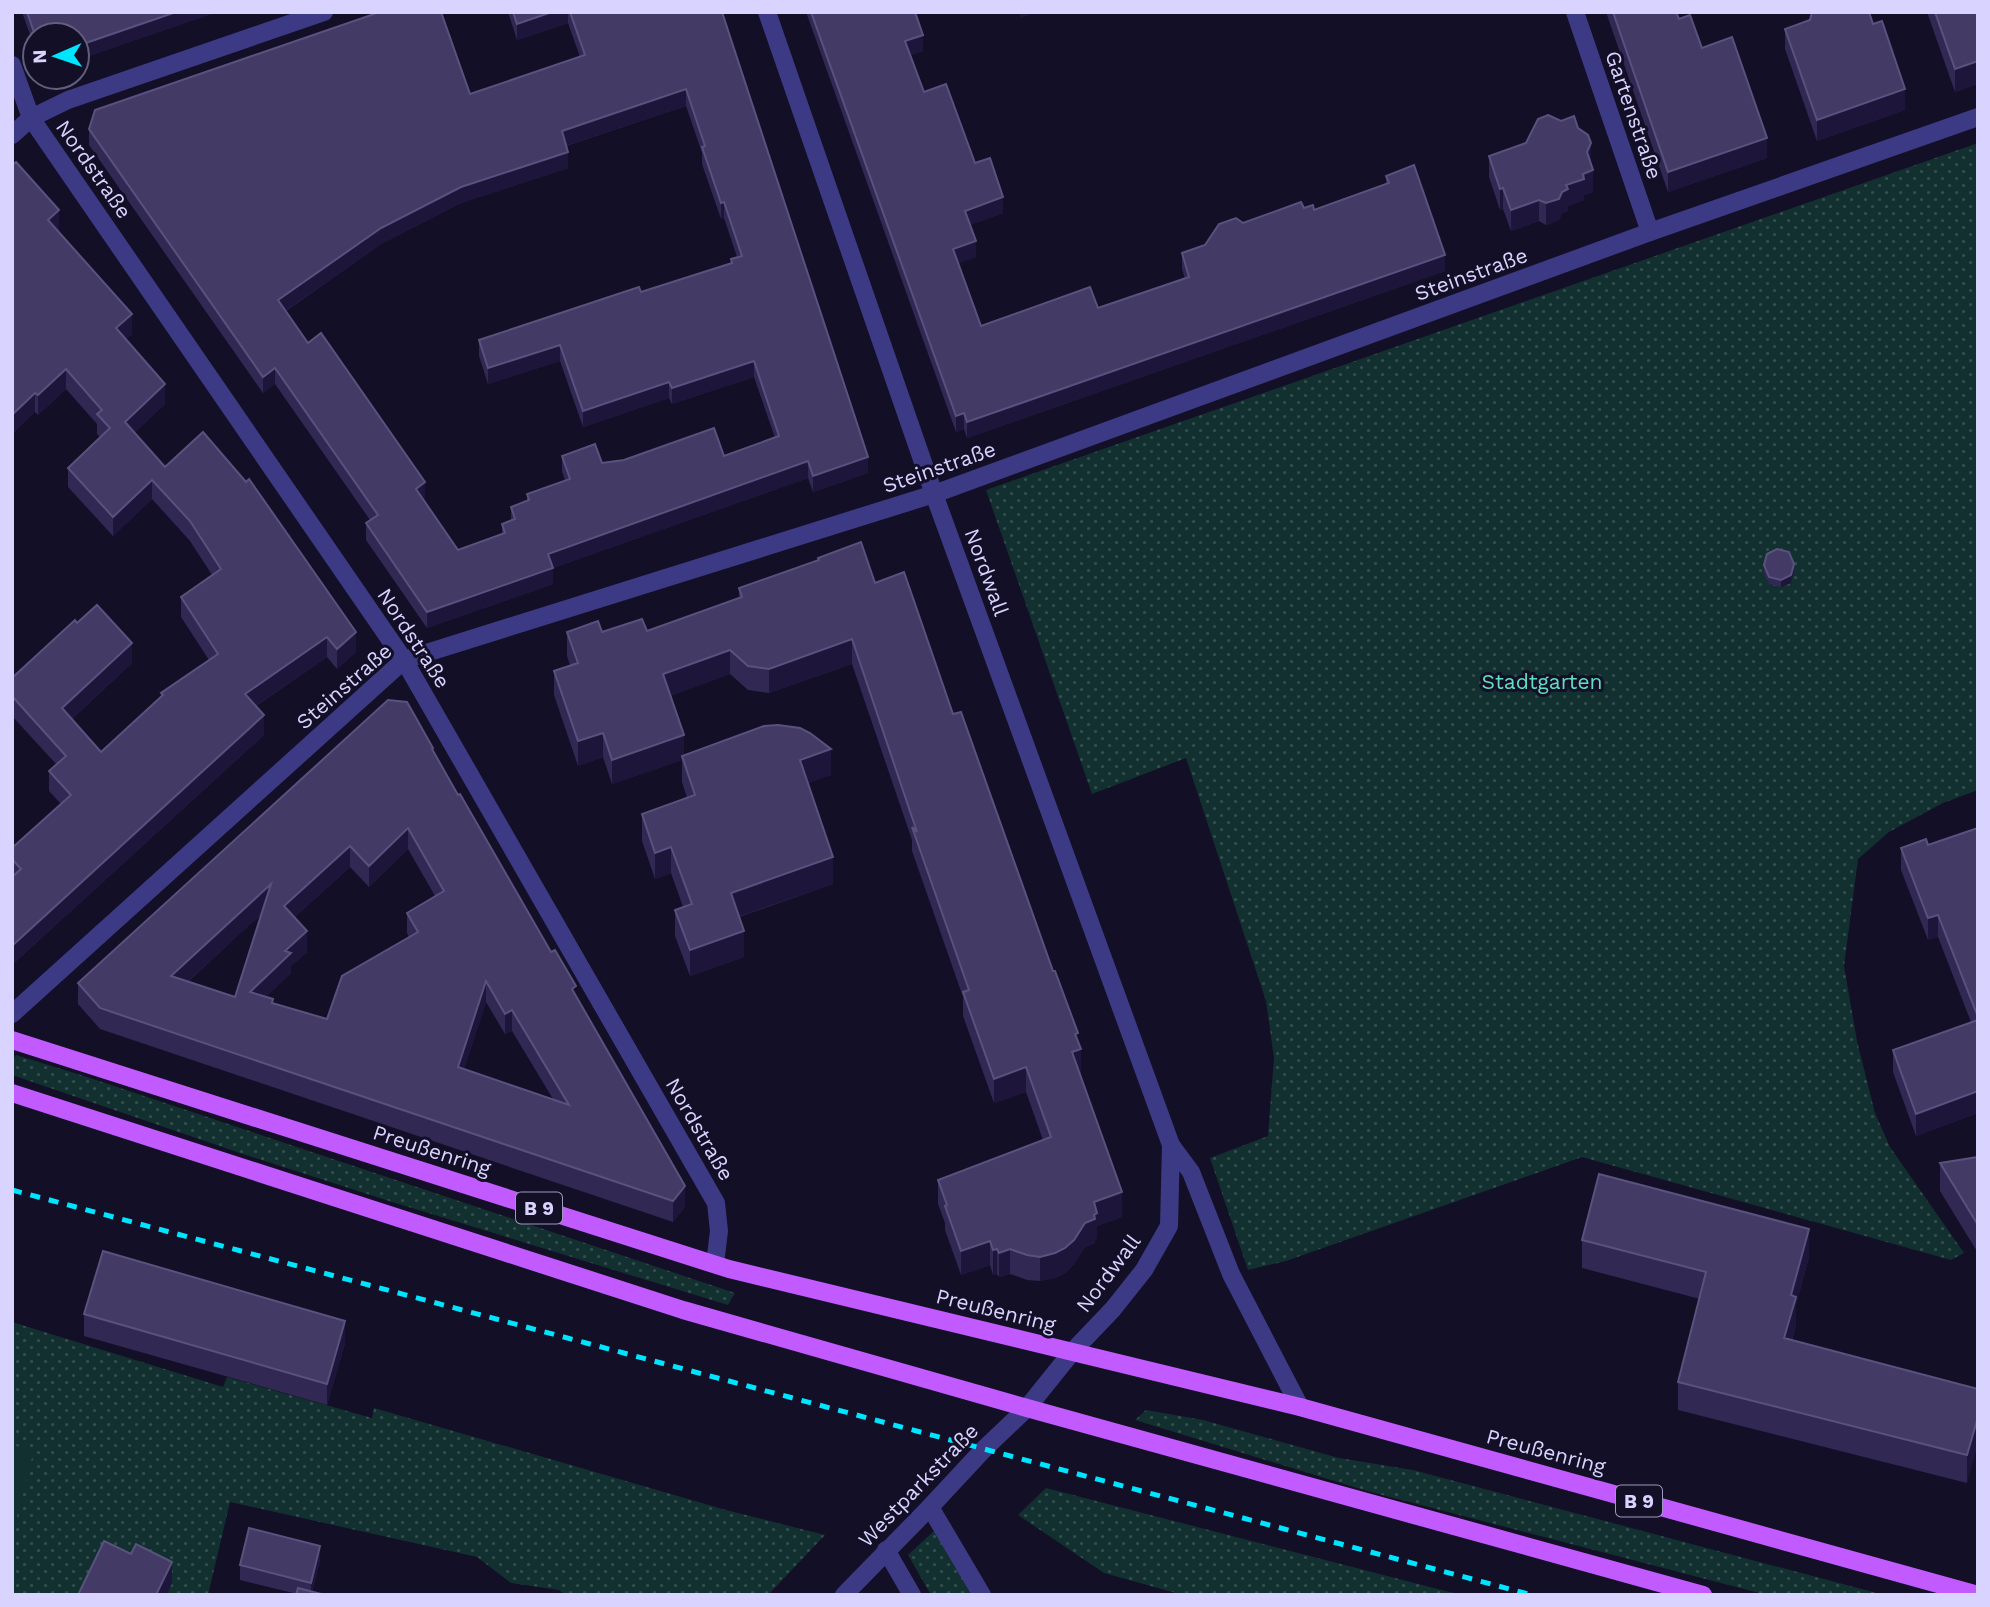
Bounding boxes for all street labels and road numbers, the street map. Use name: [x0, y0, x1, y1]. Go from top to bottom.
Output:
street label: Gartenstraße: [1600, 48, 1668, 182]
street label: Nordstraße: [51, 115, 137, 223]
street label: Steinstraße: [1411, 242, 1531, 306]
street label: Steinstraße: [879, 436, 999, 498]
street label: Nordwall: [960, 525, 1015, 620]
street label: Nordstraße: [372, 583, 456, 693]
street label: Steinstraße: [291, 638, 397, 734]
street label: Nordstraße: [661, 1073, 739, 1185]
street label: Preußenring: [370, 1119, 495, 1181]
road number: B 9: [516, 1192, 562, 1224]
street label: Nordwall: [1071, 1229, 1146, 1317]
street label: Preußenring: [934, 1283, 1059, 1337]
street label: Westparkstraße: [853, 1418, 983, 1552]
street label: Preußenring: [1484, 1423, 1609, 1479]
road number: B 9: [1616, 1485, 1662, 1516]

